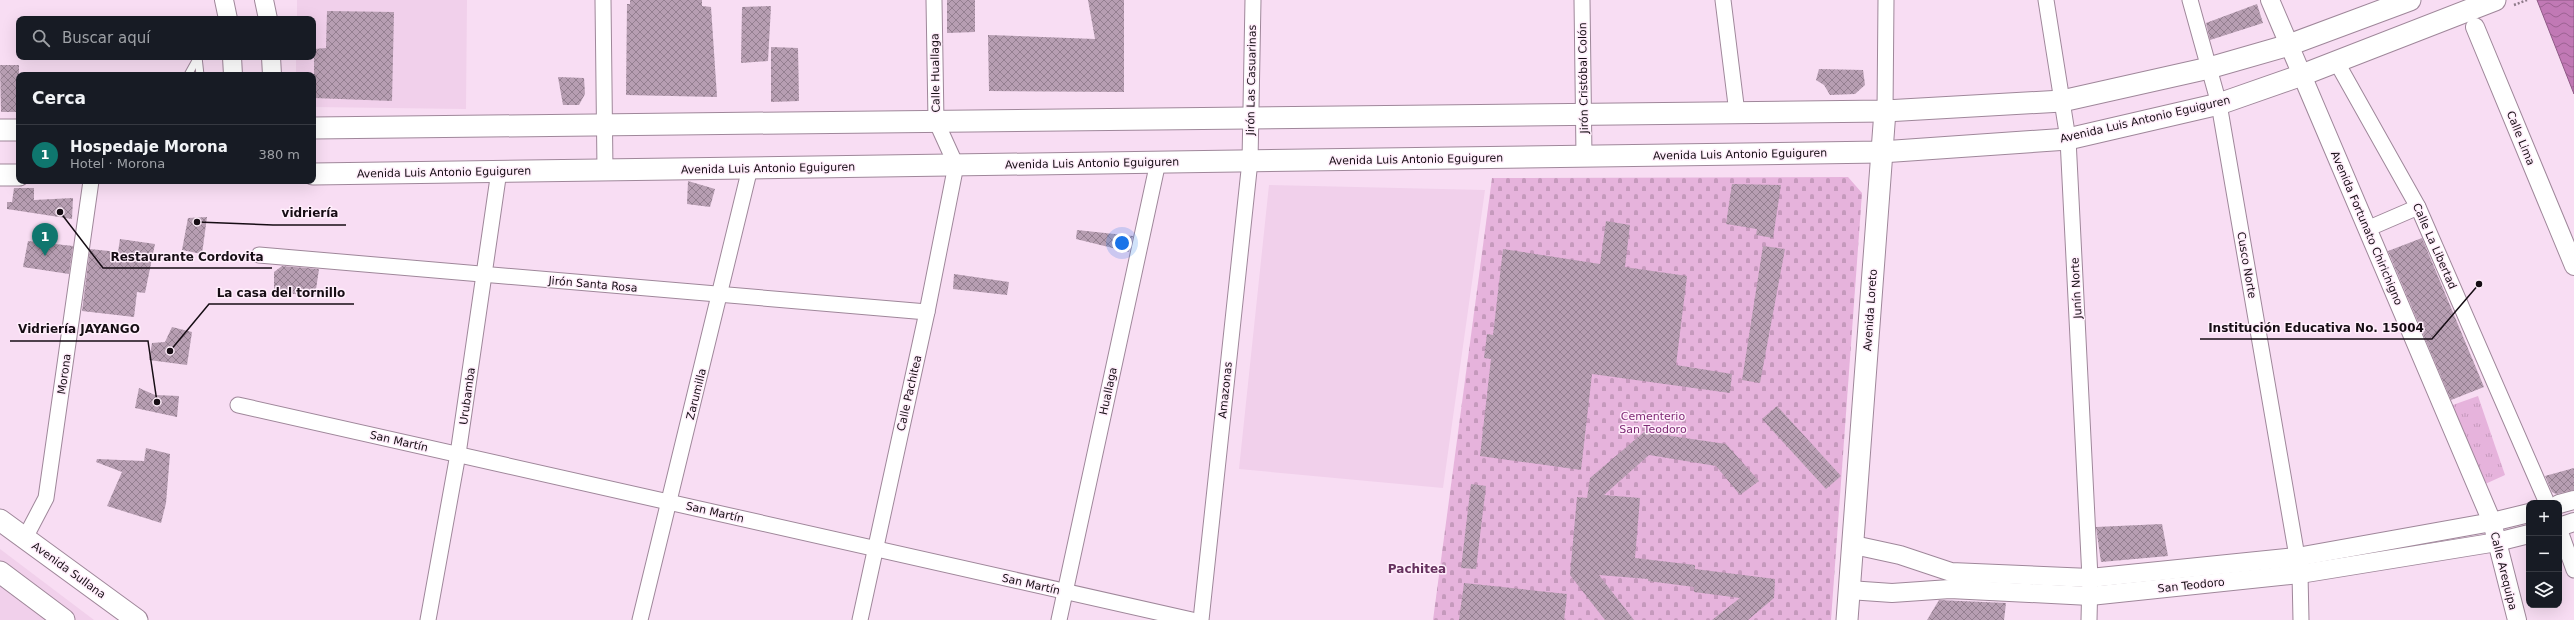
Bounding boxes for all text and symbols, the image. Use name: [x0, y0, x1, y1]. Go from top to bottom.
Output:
search box: [16, 16, 316, 60]
street label: Jirón Cristóbal Colón: [1576, 22, 1591, 135]
street label: Jirón Las Casuarinas: [1244, 24, 1259, 136]
icon: search: [30, 27, 52, 49]
text: Buscar aquí: [62, 29, 150, 47]
street label: Calle Huallaga: [928, 33, 943, 113]
text: Cerca: [32, 88, 86, 108]
street label: Avenida Luis Antonio Eguiguren: [2059, 94, 2232, 145]
street label: Calle Lima: [2504, 109, 2537, 167]
text: Hospedaje Morona: [70, 138, 228, 156]
street label: Avenida Luis Antonio Eguiguren: [1653, 146, 1827, 163]
text: 1: [40, 147, 50, 162]
text: 380 m: [258, 147, 300, 162]
street label: Avenida Fortunato Chirichigno: [2328, 149, 2405, 307]
street label: Avenida Luis Antonio Eguiguren: [1329, 151, 1503, 168]
street label: Avenida Luis Antonio Eguiguren: [1005, 155, 1179, 172]
text: Hotel · Morona: [70, 156, 165, 171]
street label: Avenida Luis Antonio Eguiguren: [681, 160, 855, 177]
street label: Avenida Luis Antonio Eguiguren: [357, 164, 531, 181]
callout: vidriería: [273, 201, 346, 225]
street label: Calle La Libertad: [2410, 201, 2459, 291]
text: vidriería: [282, 206, 338, 220]
pin: 1: [32, 223, 58, 256]
street label: Cusco Norte: [2234, 231, 2259, 300]
your location: [1112, 233, 1132, 253]
callout: Restaurante Cordovita: [103, 244, 272, 268]
text: Restaurante Cordovita: [110, 250, 264, 264]
street label: Junín Norte: [2068, 257, 2085, 320]
street label: Avenida Loreto: [1861, 268, 1880, 351]
street label: Jirón Santa Rosa: [547, 274, 638, 295]
callout: La casa del tornillo: [209, 280, 354, 304]
text: La casa del tornillo: [217, 286, 345, 300]
callout: Institución Educativa No. 15004: [2200, 315, 2432, 339]
callout: Vidriería JAYANGO: [10, 317, 148, 341]
text: Institución Educativa No. 15004: [2208, 321, 2424, 335]
text: Vidriería JAYANGO: [18, 322, 140, 336]
street label: Morona: [55, 353, 74, 395]
street label: Calle Pachitea: [894, 354, 925, 432]
street label: Amazonas: [1216, 361, 1235, 419]
street label: Huallaga: [1097, 366, 1120, 416]
street label: Urubamba: [457, 367, 478, 426]
street label: Zarumilla: [684, 367, 709, 421]
park label: Cementerio San Teodoro: [1619, 410, 1687, 436]
street label: San Martín: [369, 428, 429, 454]
street label: San Martín: [685, 499, 745, 525]
map controls: [2526, 500, 2562, 608]
button: +: [2526, 500, 2562, 536]
street label: Calle Arequipa: [2488, 531, 2520, 612]
button: −: [2526, 536, 2562, 572]
street label: Avenida Sullana: [29, 539, 108, 602]
district label: Pachitea: [1388, 562, 1446, 576]
street label: San Martín: [1001, 571, 1061, 597]
button: layers: [2526, 572, 2562, 608]
street label: San Teodoro: [2157, 575, 2225, 595]

